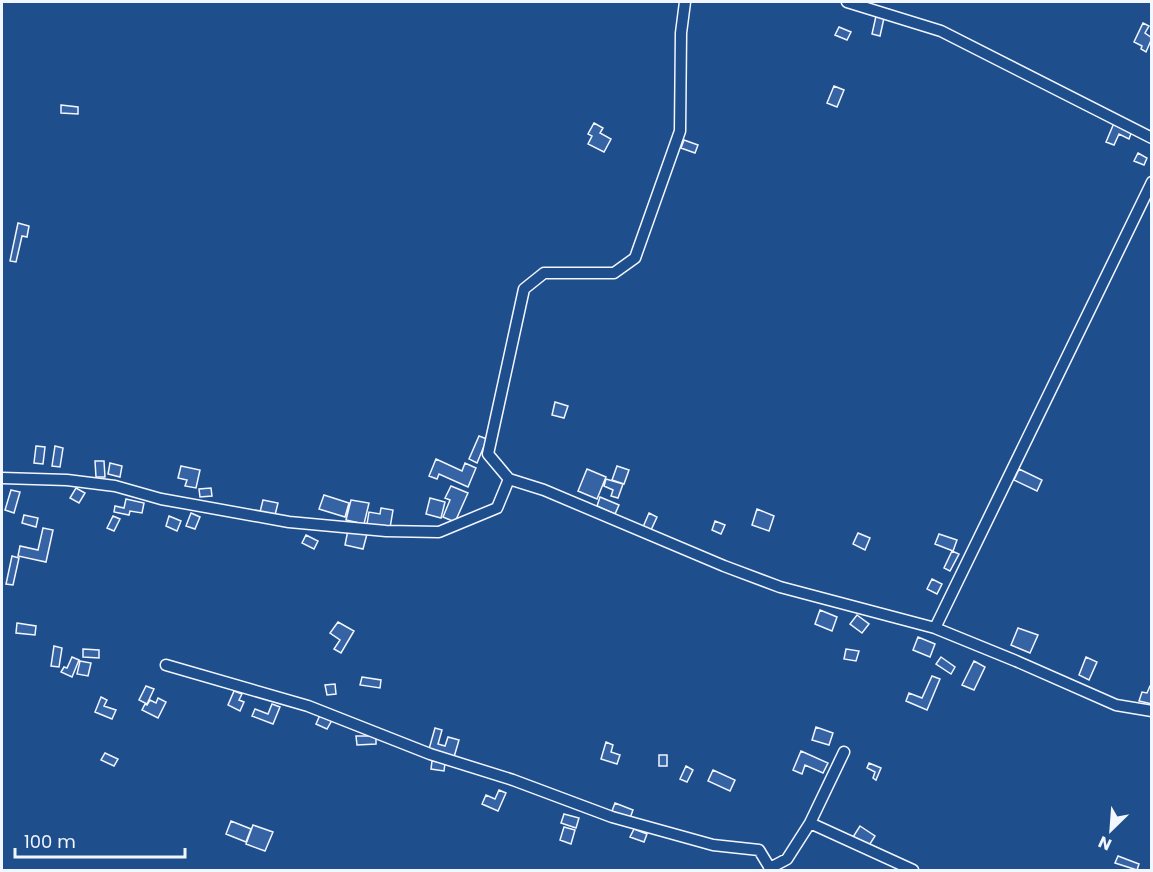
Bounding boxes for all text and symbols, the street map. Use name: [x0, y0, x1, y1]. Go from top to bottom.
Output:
north arrow: [1081, 800, 1141, 860]
scale bar: [15, 821, 184, 859]
text: 100 m: [24, 829, 76, 854]
text: N: [1095, 830, 1115, 856]

